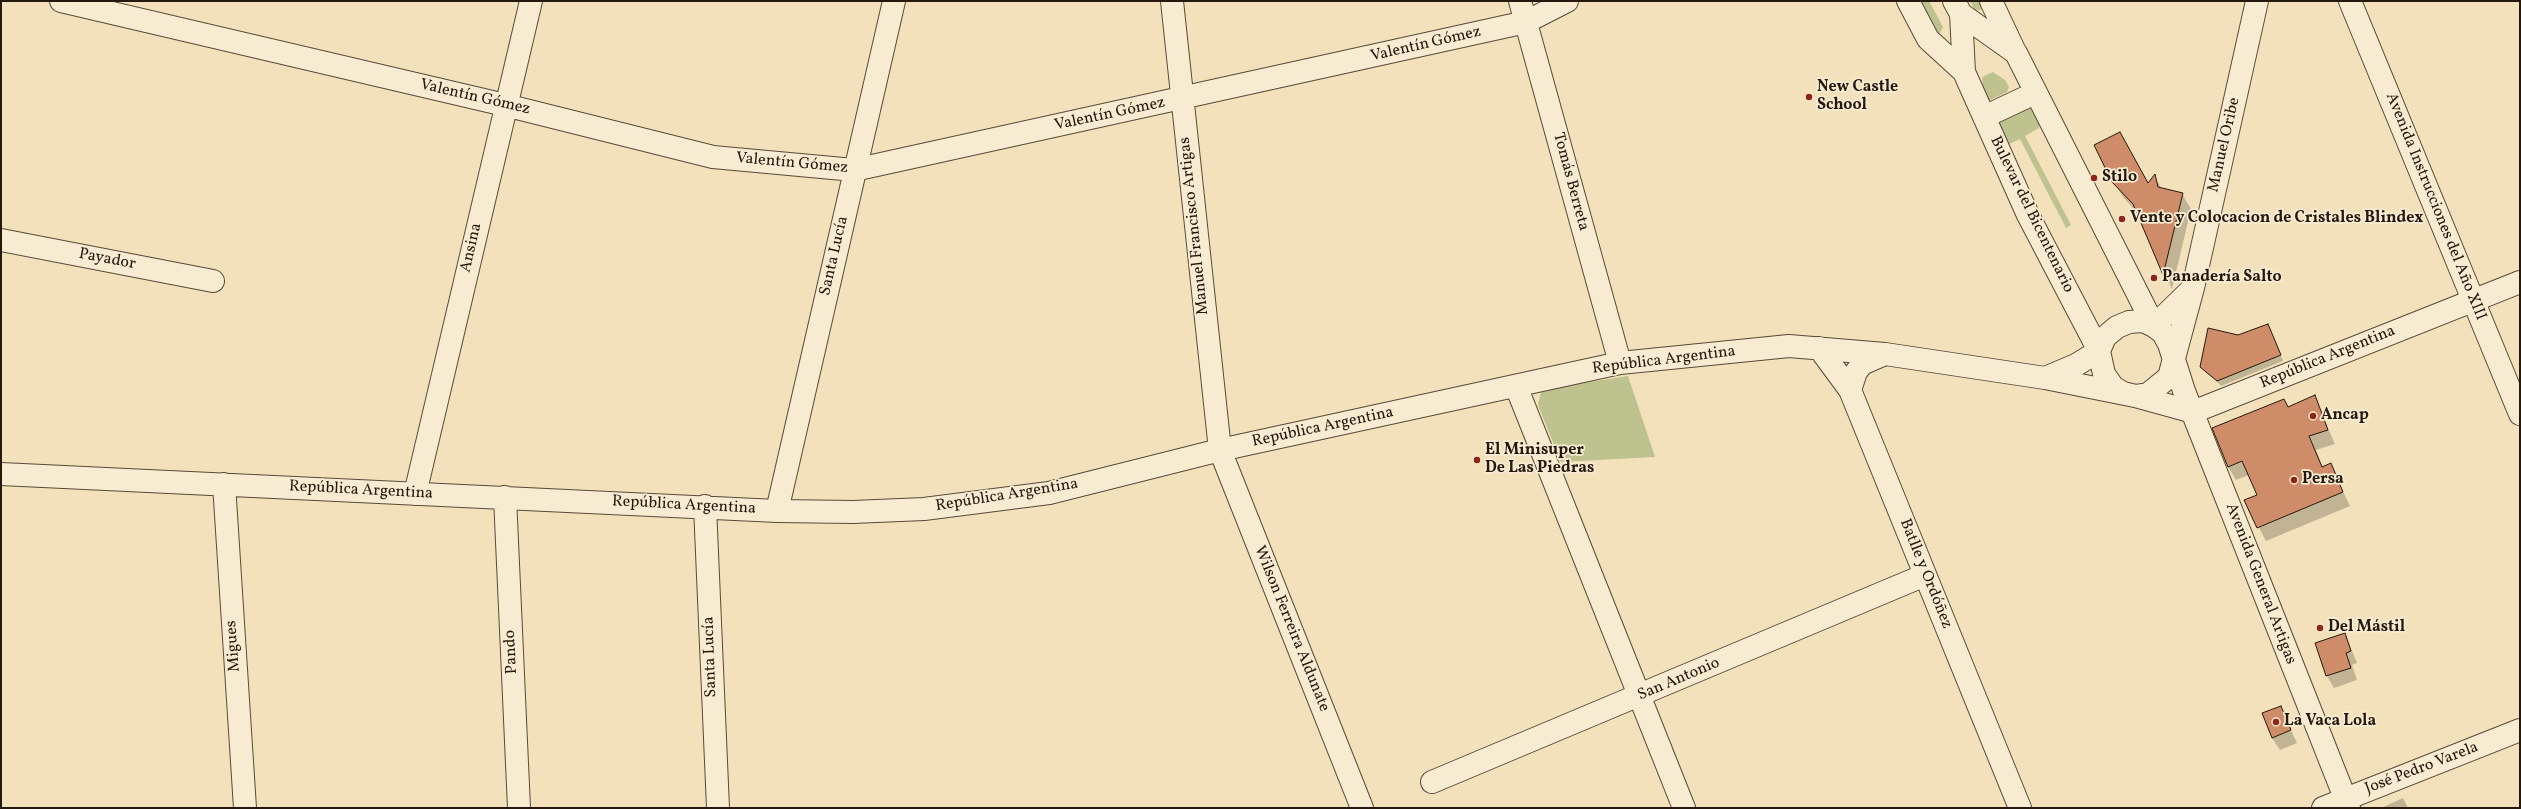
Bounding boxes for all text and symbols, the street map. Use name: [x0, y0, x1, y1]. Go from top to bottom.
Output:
street label: Valentín Gómez: [1369, 23, 1483, 67]
street label: Valentín Gómez: [418, 76, 532, 120]
place label: New Castle School: [1817, 78, 1898, 116]
street label: Avenida Instrucciones del Año XIII: [2380, 90, 2490, 324]
marker: New Castle School: [1804, 92, 1814, 102]
street label: Valentín Gómez: [1053, 94, 1167, 136]
street label: Manuel Oribe: [2205, 96, 2245, 194]
street label: Tomás Berreta: [1548, 131, 1592, 233]
street label: Bulevar del Bicentenario: [1985, 134, 2077, 296]
street label: Manuel Francisco Artigas: [1176, 136, 1214, 316]
street label: Valentín Gómez: [735, 150, 849, 178]
place label: Stilo: [2102, 168, 2137, 188]
marker: Stilo: [2089, 173, 2099, 183]
place label: Vente y Colocacion de Cristales Blindex: [2130, 209, 2423, 229]
street label: Santa Lucía: [817, 214, 853, 298]
marker: Vente y Colocacion de Cristales Blindex: [2117, 214, 2127, 224]
street label: Ansina: [457, 221, 487, 275]
street label: Payador: [77, 245, 137, 275]
place label: Panadería Salto: [2162, 268, 2282, 288]
marker: Panadería Salto: [2149, 273, 2159, 283]
street label: República Argentina: [2258, 322, 2398, 394]
street label: República Argentina: [1591, 343, 1737, 379]
street label: República Argentina: [1251, 404, 1395, 452]
place label: Ancap: [2321, 406, 2369, 426]
marker: Ancap: [2308, 411, 2318, 421]
place label: El Minisuper De Las Piedras: [1485, 441, 1594, 479]
marker: El Minisuper De Las Piedras: [1472, 455, 1482, 465]
place label: Persa: [2302, 470, 2344, 490]
street label: República Argentina: [934, 475, 1080, 517]
marker: Persa: [2289, 475, 2299, 485]
street label: República Argentina: [289, 478, 433, 504]
street label: República Argentina: [612, 493, 756, 519]
street label: Avenida General Artigas: [2220, 501, 2300, 667]
street label: Batlle y Ordóñez: [1894, 516, 1956, 632]
street label: Wilson Ferreira Aldunate: [1249, 543, 1333, 715]
street label: Santa Lucía: [700, 616, 722, 698]
place label: Del Mástil: [2328, 618, 2405, 638]
street label: Migues: [223, 620, 245, 672]
marker: Del Mástil: [2315, 623, 2325, 633]
street label: Pando: [501, 629, 523, 675]
street label: San Antonio: [1635, 654, 1723, 706]
place label: La Vaca Lola: [2284, 712, 2376, 732]
marker: La Vaca Lola: [2271, 717, 2281, 727]
street label: José Pedro Varela: [2363, 739, 2481, 799]

